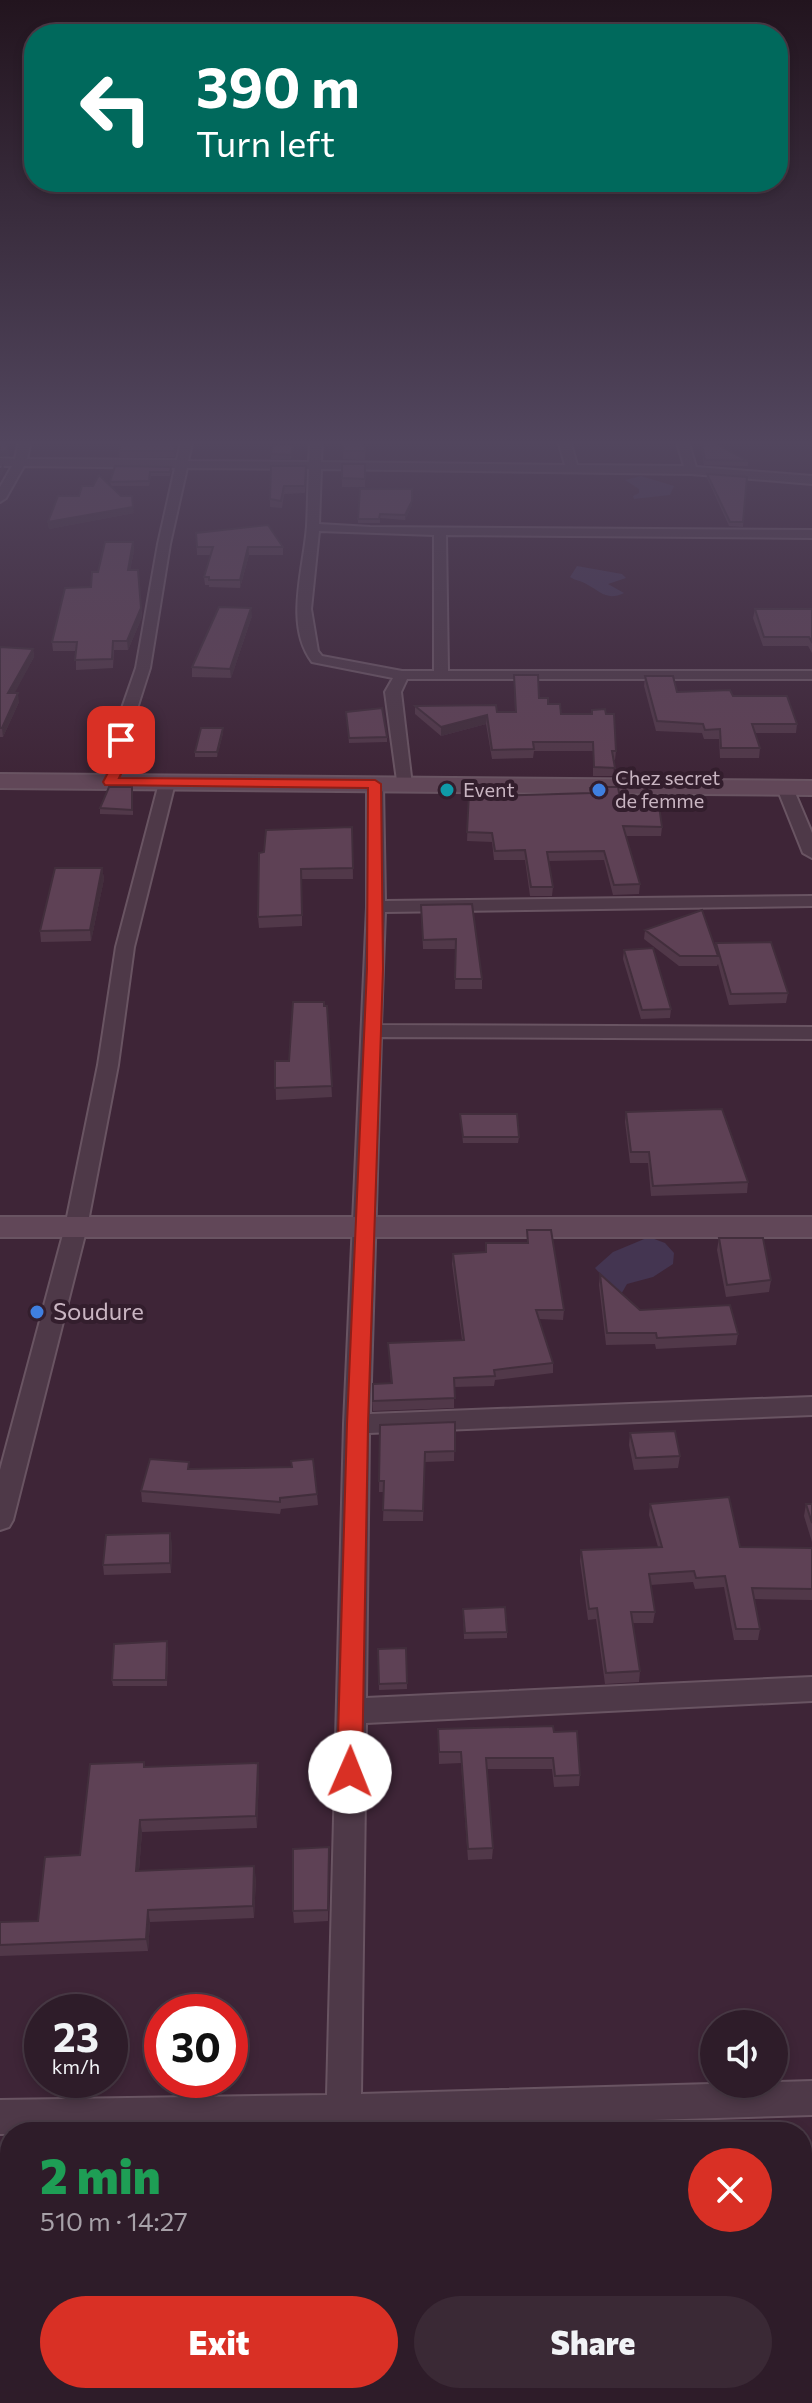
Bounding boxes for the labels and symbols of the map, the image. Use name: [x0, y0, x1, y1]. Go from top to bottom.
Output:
pin: [87, 706, 155, 774]
place label: Chez secret de femme: [615, 765, 720, 812]
place label: Event: [463, 777, 515, 801]
marker: Event: [438, 781, 456, 799]
marker: Chez secret de femme: [590, 781, 608, 799]
place label: Soudure: [53, 1296, 144, 1325]
marker: Soudure: [28, 1303, 46, 1321]
position arrow: [308, 1730, 392, 1814]
speed limit sign: 30: [144, 1994, 248, 2098]

